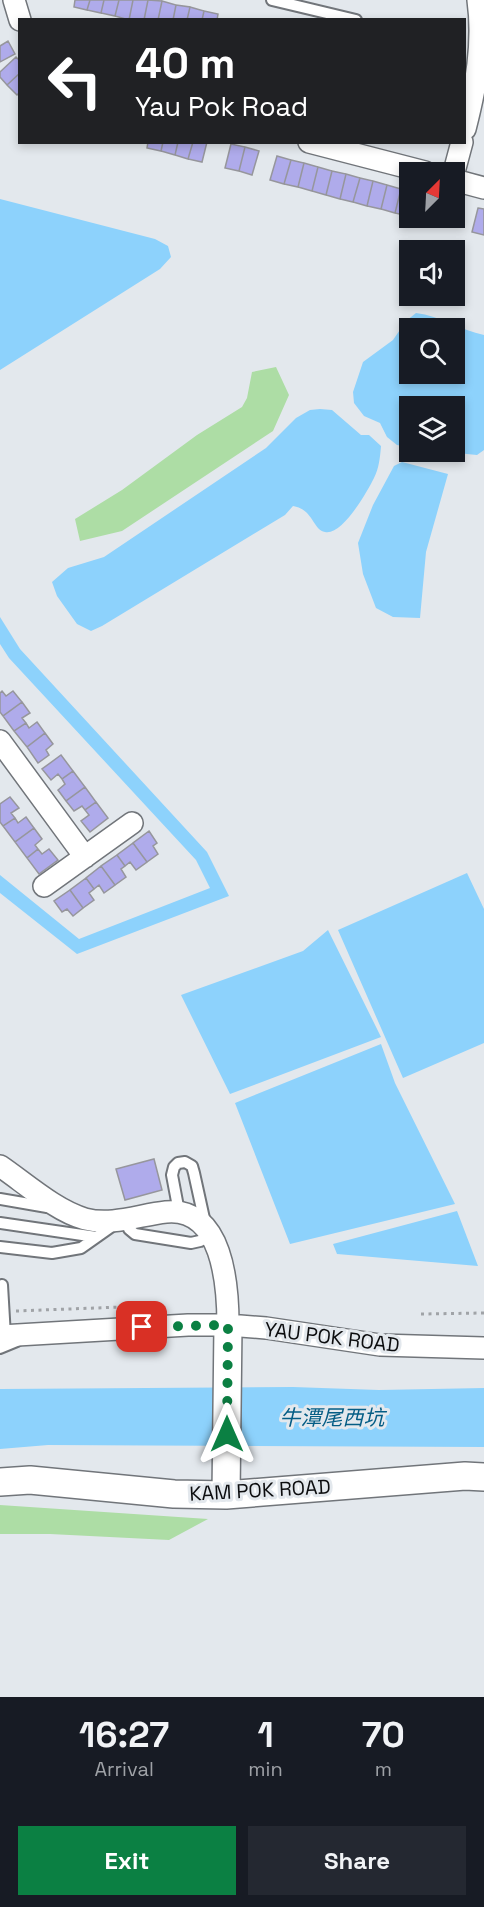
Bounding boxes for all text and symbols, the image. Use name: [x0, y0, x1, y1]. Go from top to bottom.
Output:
text: 40 m: [135, 37, 235, 90]
icon: left: [36, 42, 114, 120]
text: Yau Pok Road: [135, 89, 308, 124]
north arrow: [399, 162, 465, 228]
map controls: [399, 162, 465, 462]
button: sound: [399, 240, 465, 306]
button: search: [399, 318, 465, 384]
button: layers: [399, 396, 465, 462]
pin: [116, 1301, 167, 1352]
icon: arrive: [125, 1310, 158, 1343]
street label: YAU POK ROAD: [263, 1316, 401, 1358]
position arrow: [195, 1402, 259, 1466]
water label: 牛潭尾西坑: [280, 1404, 387, 1431]
street label: KAM POK ROAD: [189, 1473, 331, 1507]
text: 16:27: [79, 1712, 169, 1758]
text: 1: [257, 1712, 274, 1758]
text: 70: [362, 1712, 405, 1758]
text: Arrival: [94, 1756, 154, 1782]
text: min: [248, 1756, 283, 1782]
text: m: [375, 1756, 392, 1782]
button: Exit: [18, 1826, 236, 1895]
button: Share: [248, 1826, 466, 1895]

